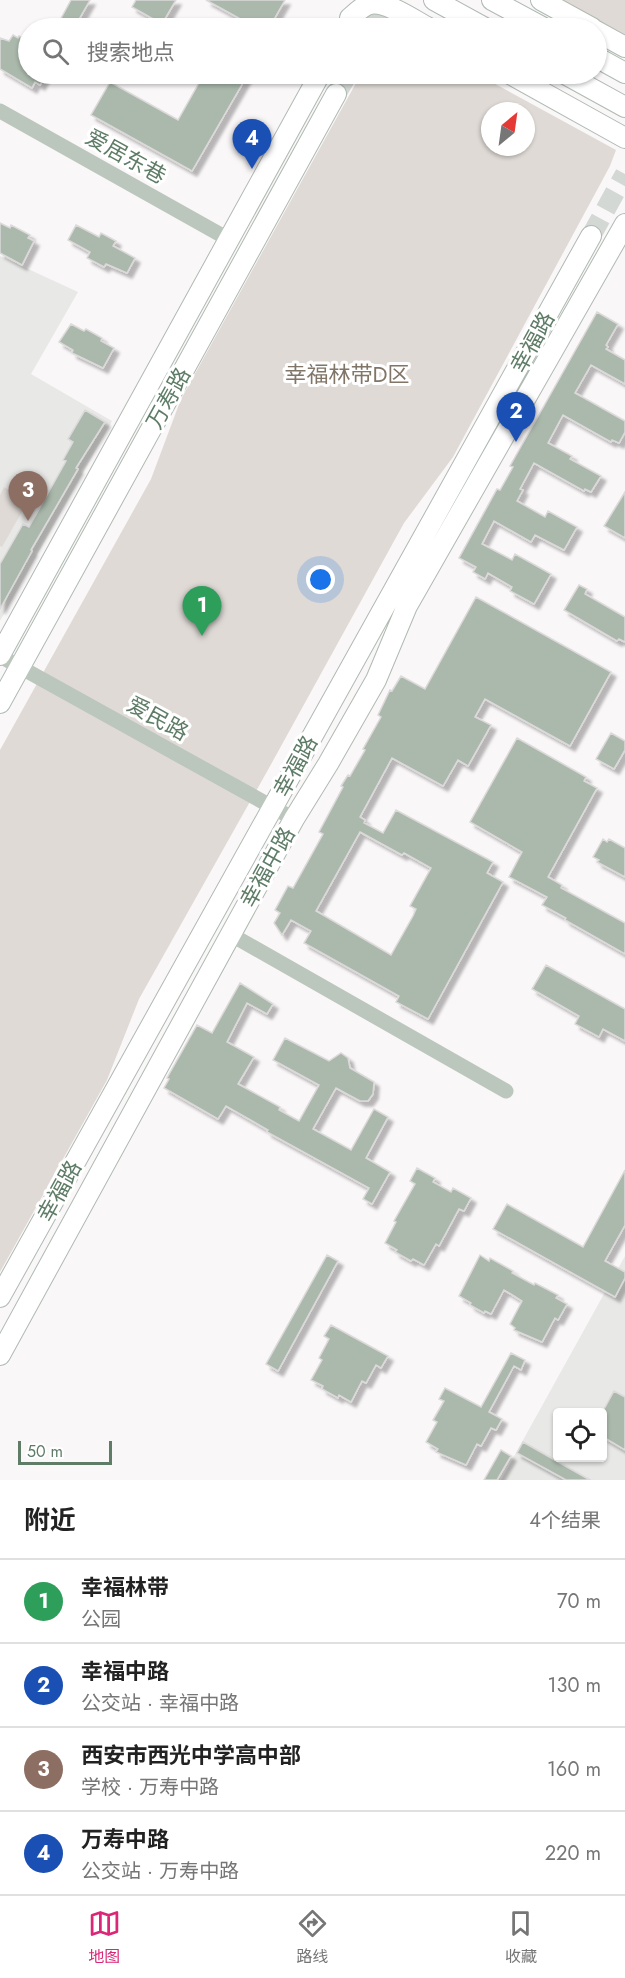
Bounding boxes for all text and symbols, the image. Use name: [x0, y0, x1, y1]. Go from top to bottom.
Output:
search box: [18, 18, 607, 84]
icon: search: [39, 35, 72, 68]
text: 搜索地点: [87, 36, 175, 68]
north arrow: [481, 102, 535, 156]
pin: 4: [232, 120, 272, 169]
street label: 爱居东巷: [80, 121, 172, 191]
street label: 幸福路: [502, 305, 562, 379]
park label: 幸福林带D区: [285, 358, 409, 390]
street label: 万寿路: [138, 361, 198, 435]
pin: 2: [496, 392, 536, 442]
pin: 3: [9, 472, 48, 521]
your location: [306, 565, 335, 594]
pin: 1: [182, 586, 222, 636]
street label: 爱民路: [121, 688, 195, 748]
street label: 幸福路: [265, 729, 325, 803]
street label: 幸福中路: [232, 821, 302, 913]
street label: 幸福路: [29, 1154, 89, 1228]
map controls: [553, 1408, 607, 1462]
button: locate: [553, 1408, 607, 1462]
scale bar: [18, 1438, 112, 1466]
text: 50 m: [27, 1440, 63, 1463]
text: 附近: [24, 1501, 76, 1539]
text: 4个结果: [529, 1506, 601, 1535]
text: 幸福林带: [81, 1571, 169, 1603]
text: 1: [38, 1587, 49, 1616]
text: 70 m: [557, 1587, 601, 1616]
text: 公园: [81, 1605, 121, 1634]
text: 幸福中路: [81, 1655, 169, 1687]
text: 2: [37, 1671, 50, 1700]
text: 130 m: [547, 1671, 601, 1700]
text: 公交站 · 幸福中路: [81, 1689, 239, 1718]
text: 西安市西光中学高中部: [81, 1739, 301, 1771]
text: 3: [37, 1755, 50, 1784]
text: 160 m: [547, 1755, 601, 1784]
text: 学校 · 万寿中路: [81, 1773, 219, 1802]
text: 万寿中路: [81, 1823, 169, 1855]
text: 4: [37, 1839, 50, 1868]
text: 220 m: [545, 1839, 601, 1868]
text: 公交站 · 万寿中路: [81, 1857, 239, 1886]
tab: 地图: [88, 1907, 121, 1968]
tab: 路线: [296, 1907, 329, 1968]
tab: 收藏: [504, 1907, 537, 1968]

